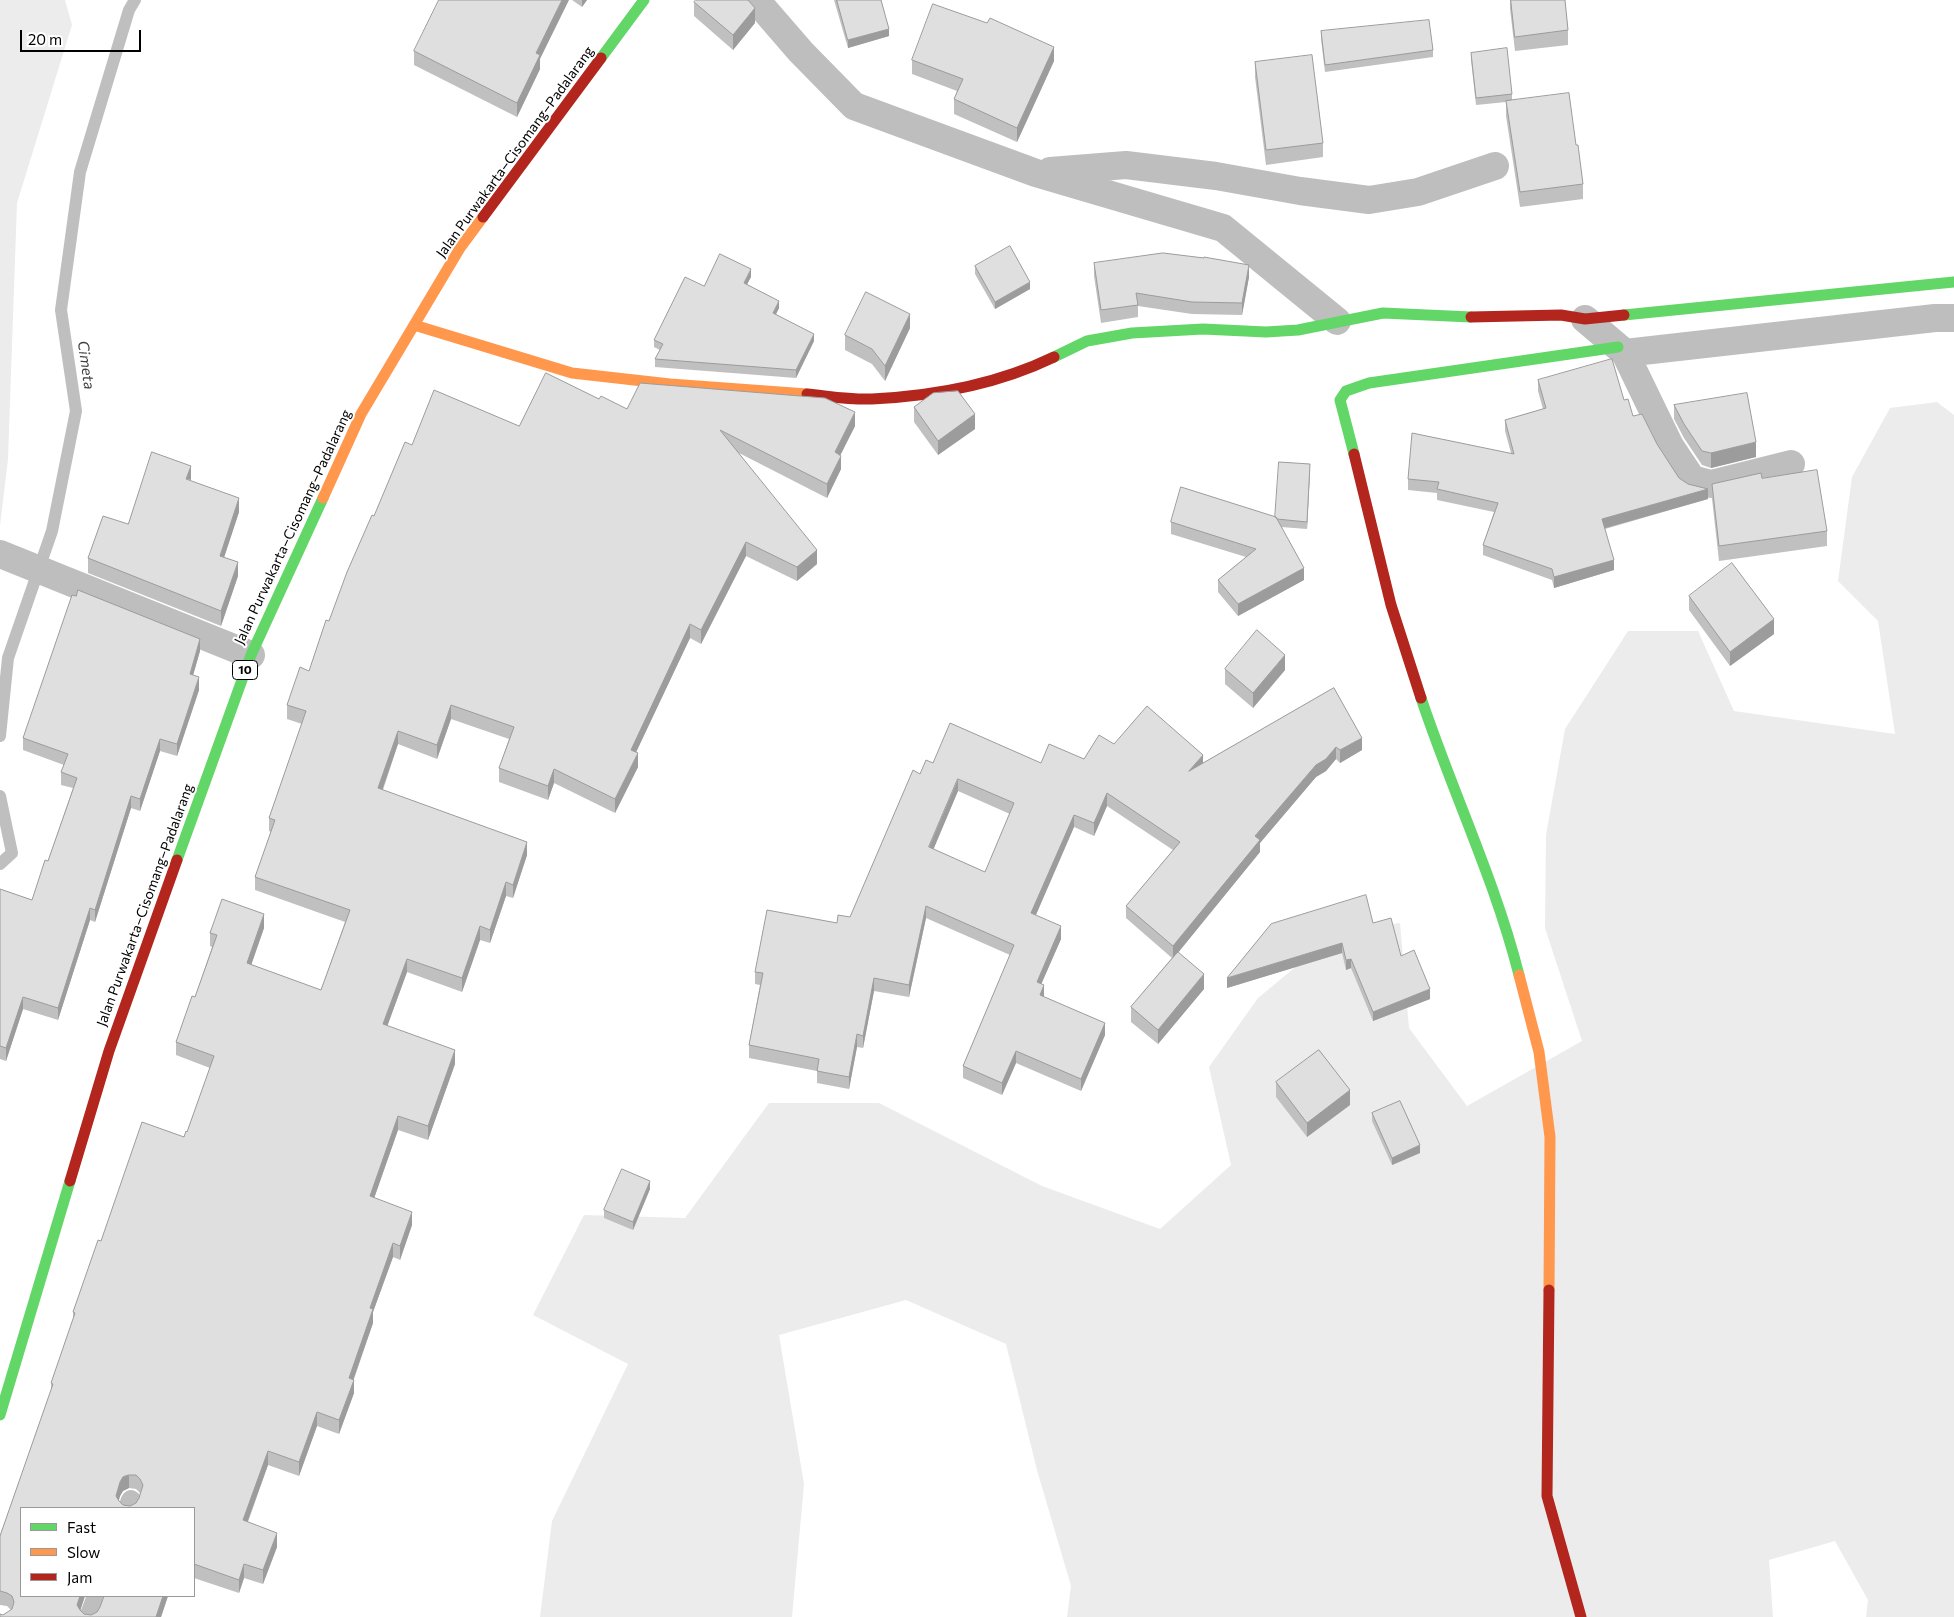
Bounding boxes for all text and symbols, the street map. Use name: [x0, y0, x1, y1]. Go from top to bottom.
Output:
scale bar: [22, 20, 144, 52]
text: 20 m: [28, 30, 62, 48]
street label: Jalan Purwakarta–Cisomang–Padalarang: [433, 43, 597, 261]
water label: Cimeta: [74, 339, 98, 391]
street label: Jalan Purwakarta–Cisomang–Padalarang: [231, 407, 355, 647]
road number: 10: [232, 660, 258, 680]
street label: Jalan Purwakarta–Cisomang–Padalarang: [93, 781, 197, 1029]
legend: [20, 1507, 195, 1597]
text: Fast: [67, 1518, 96, 1536]
text: Slow: [67, 1543, 100, 1561]
text: Jam: [67, 1568, 92, 1586]

